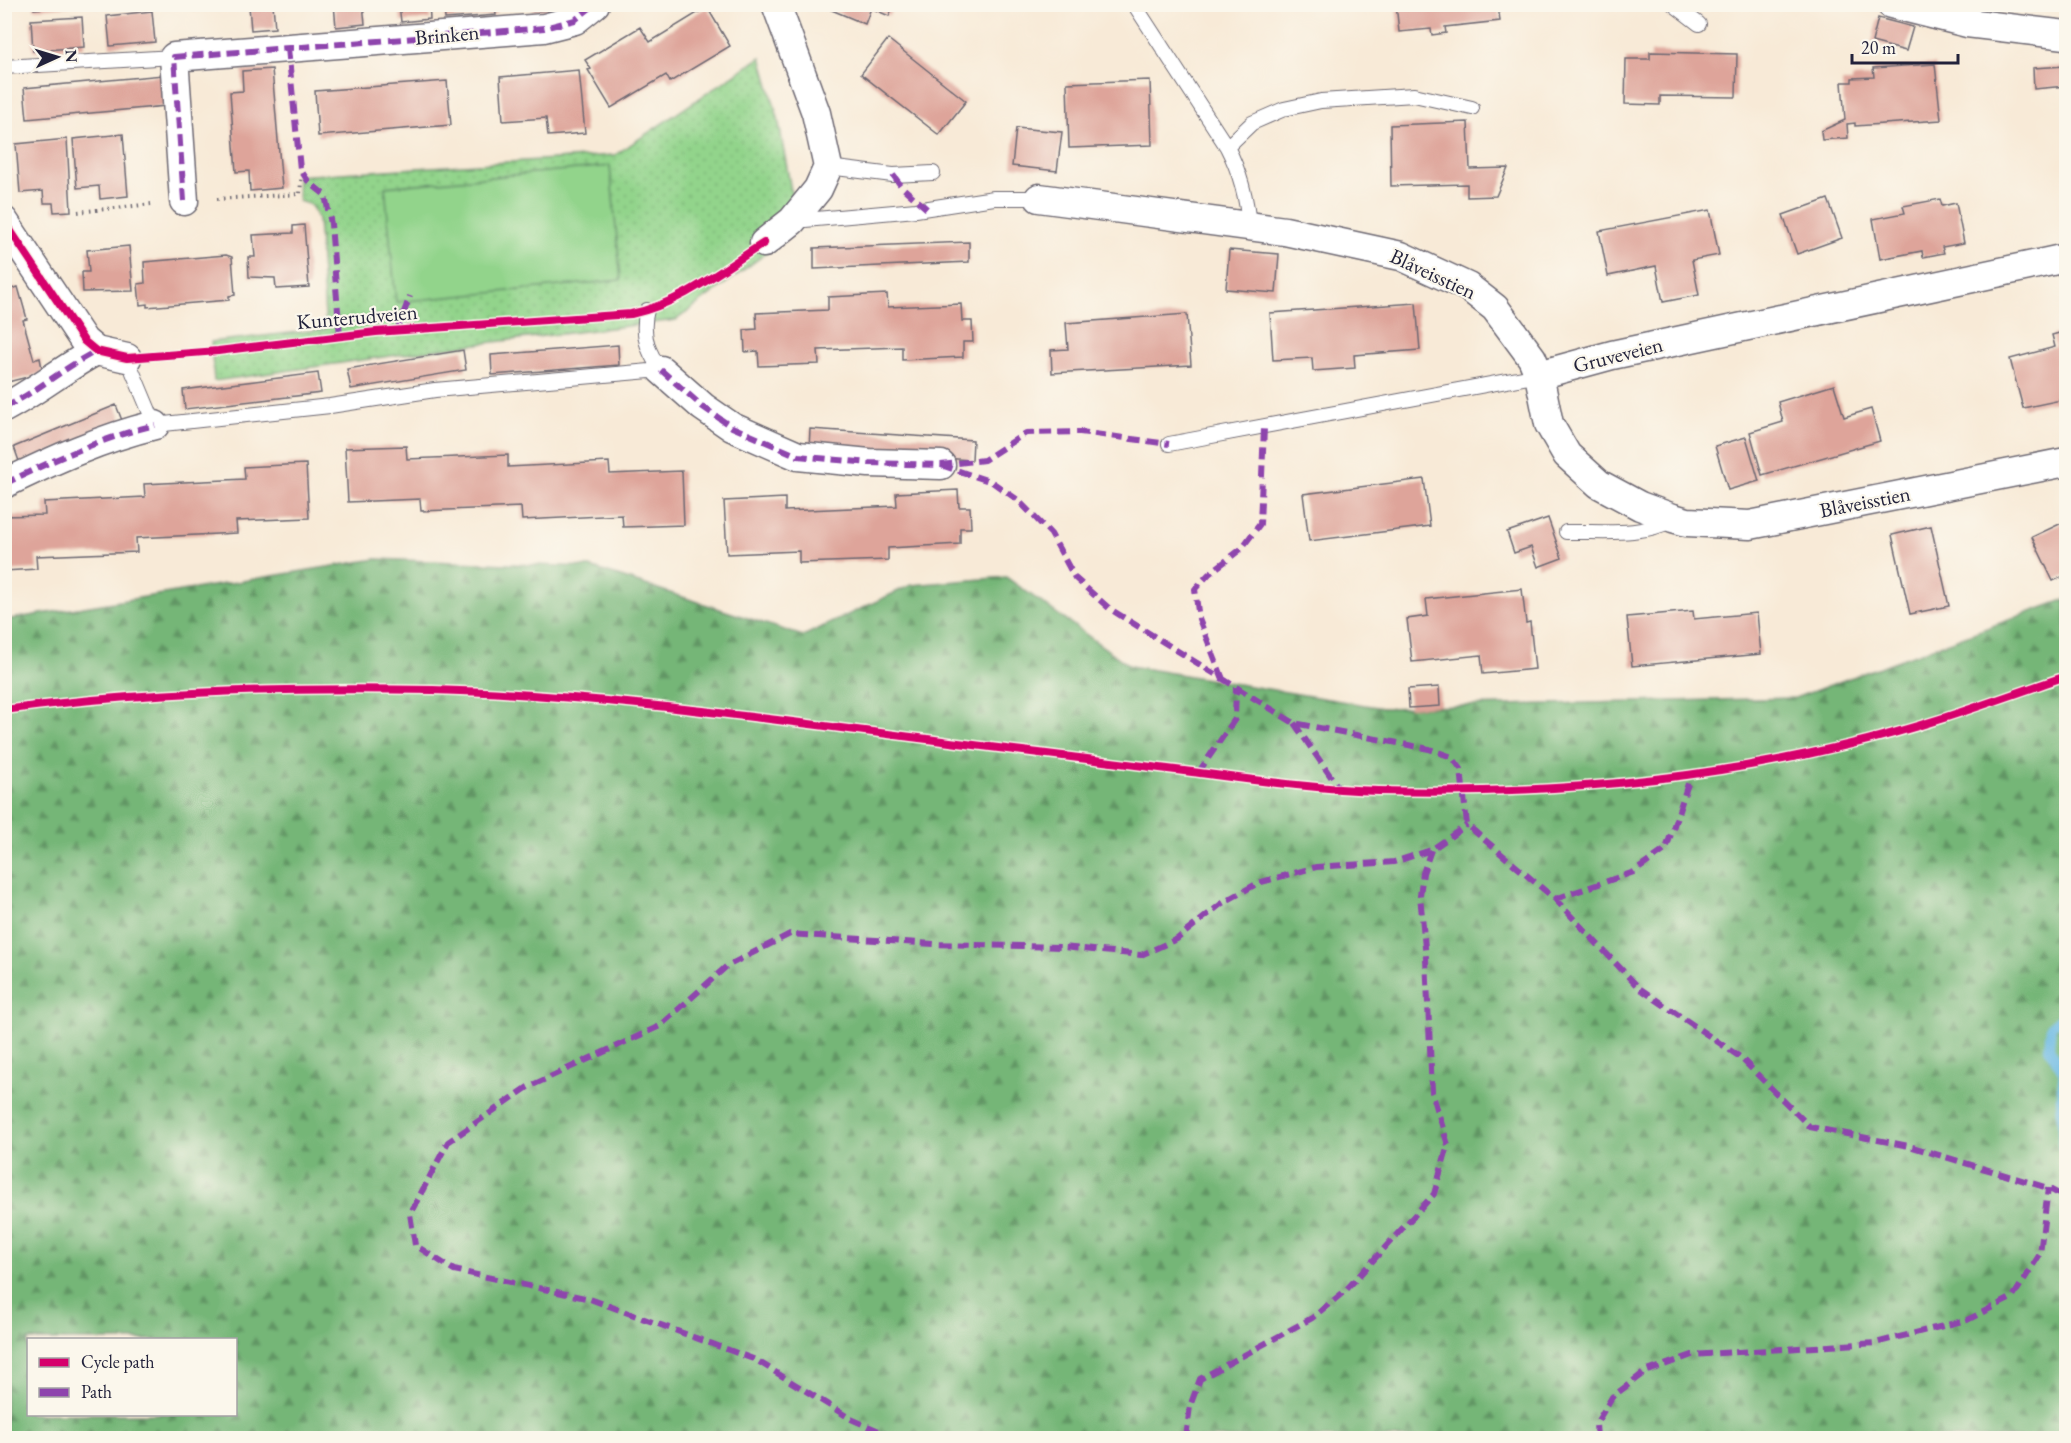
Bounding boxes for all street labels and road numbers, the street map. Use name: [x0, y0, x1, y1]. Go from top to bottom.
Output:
street label: Brinken: [414, 18, 480, 51]
street label: Blåveisstien: [1386, 242, 1481, 305]
street label: Kunterudveien: [295, 298, 419, 335]
street label: Gruveveien: [1570, 330, 1666, 379]
street label: Blåveisstien: [1817, 479, 1913, 524]

